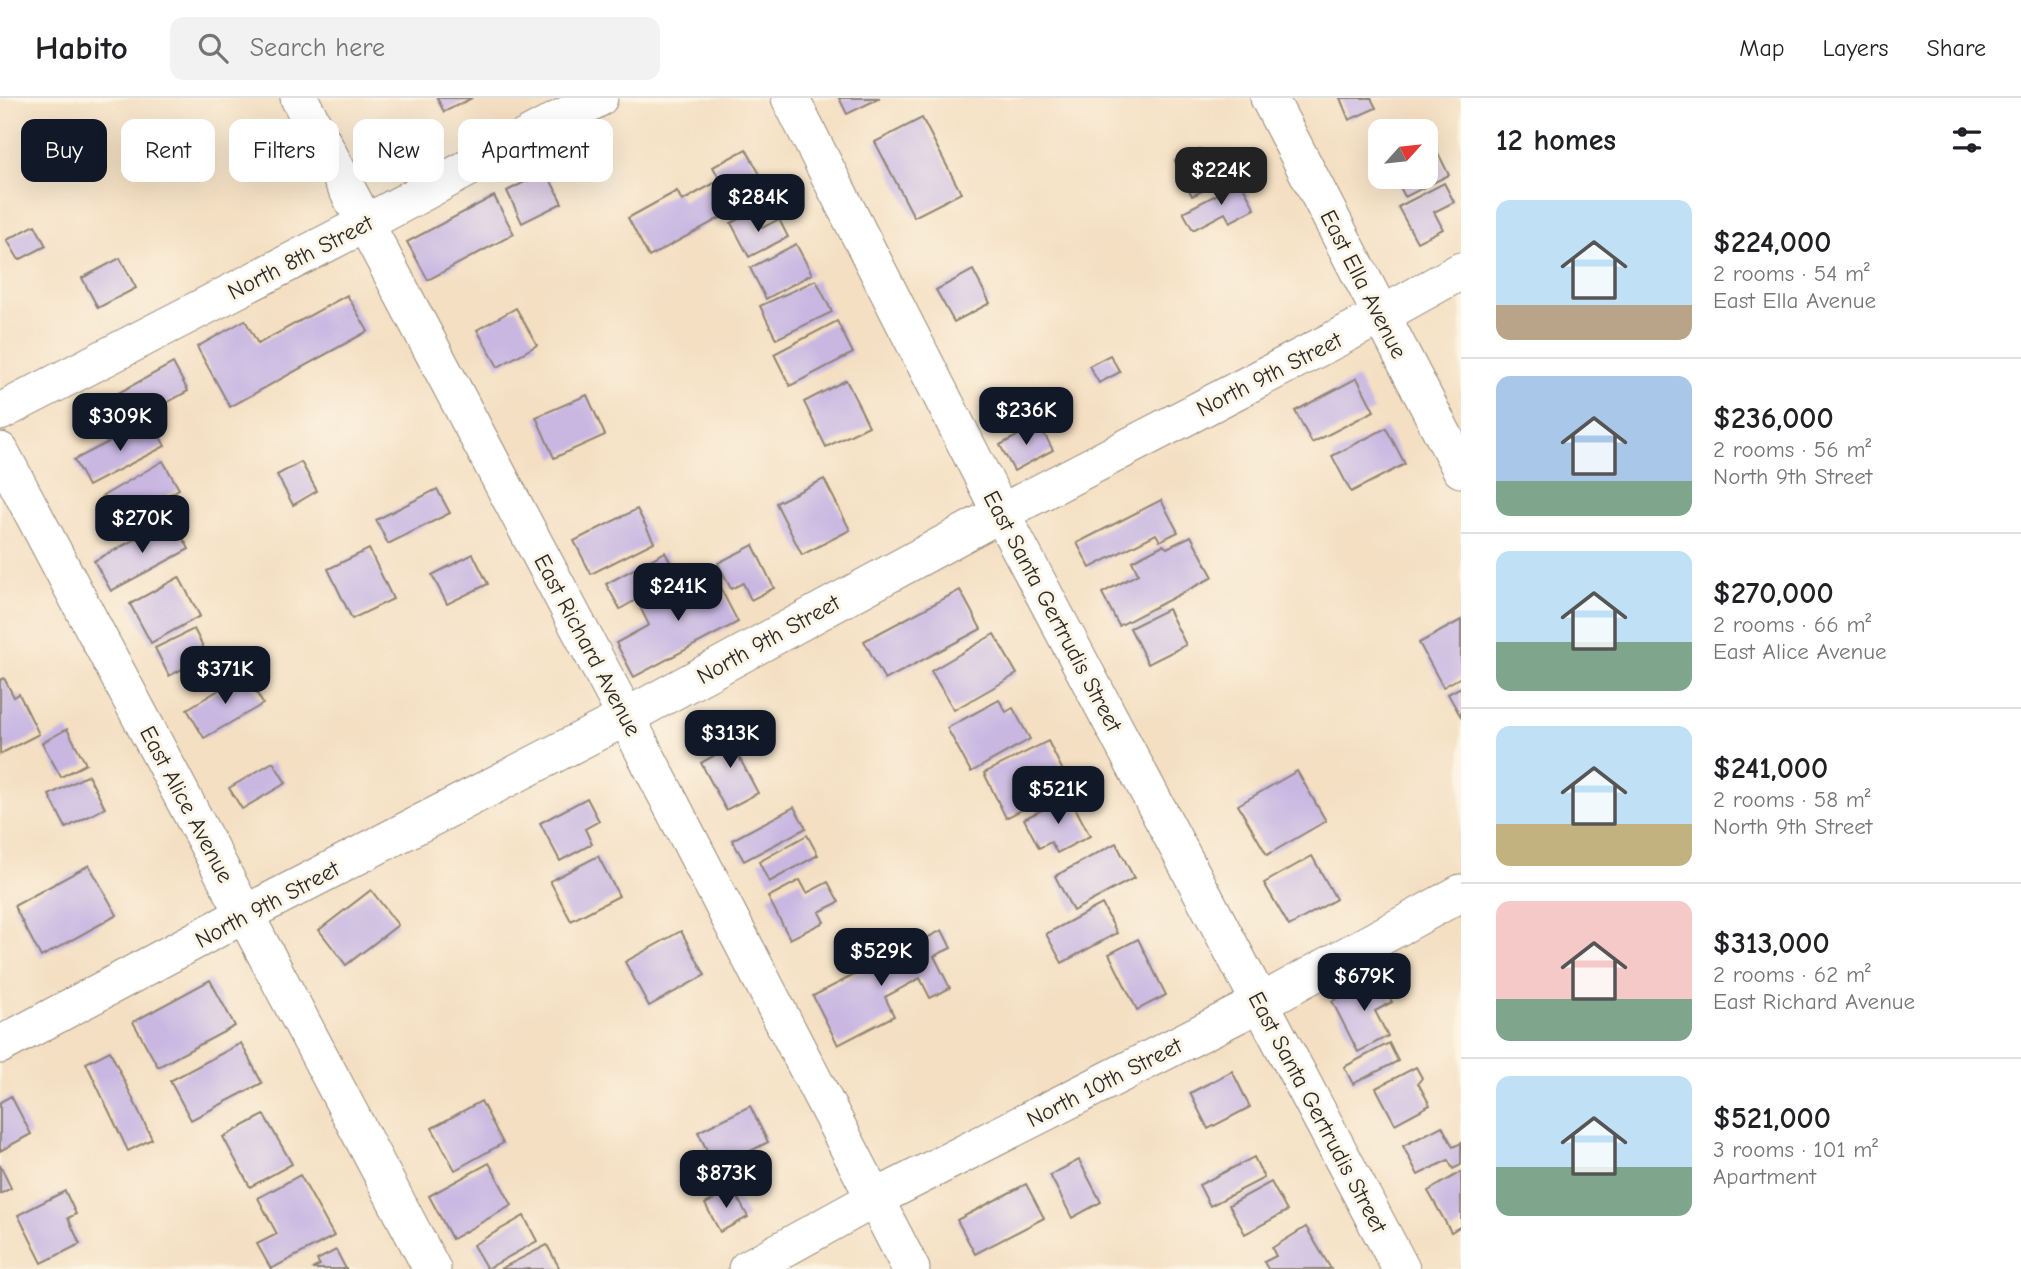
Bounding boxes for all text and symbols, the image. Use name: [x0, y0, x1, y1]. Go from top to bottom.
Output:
search box: [170, 17, 660, 80]
text: Habito: [35, 29, 128, 67]
icon: search: [194, 29, 232, 67]
text: Search here: [250, 33, 385, 63]
text: Map: [1739, 34, 1785, 62]
text: Layers: [1823, 34, 1888, 62]
text: Share: [1926, 34, 1986, 62]
chip: Buy: [21, 119, 107, 182]
chip: Rent: [121, 119, 215, 182]
chip: Filters: [229, 119, 339, 182]
chip: New: [353, 119, 444, 182]
chip: Apartment: [458, 119, 613, 182]
north arrow: [1368, 119, 1438, 189]
map controls: [1368, 119, 1438, 189]
icon: filters: [1948, 121, 1986, 159]
text: 12 homes: [1496, 123, 1616, 158]
pin: $224K: [1172, 148, 1270, 207]
text: $224K: [1191, 156, 1251, 183]
pin: $284K: [709, 174, 807, 234]
text: $284K: [728, 183, 788, 210]
street label: East Ella Avenue: [1315, 205, 1413, 363]
street label: North 8th Street: [223, 209, 378, 306]
text: $224,000: [1713, 225, 1831, 260]
icon: home: [1552, 228, 1636, 312]
text: 2 rooms · 54 m²: [1713, 260, 1870, 287]
text: East Ella Avenue: [1713, 287, 1876, 314]
street label: North 9th Street: [1192, 326, 1348, 423]
pin: $236K: [977, 388, 1075, 447]
pin: $309K: [71, 394, 169, 453]
text: $236K: [995, 396, 1057, 423]
text: $236,000: [1713, 401, 1834, 436]
text: $309K: [88, 402, 152, 429]
icon: home: [1552, 404, 1636, 488]
text: 2 rooms · 56 m²: [1713, 436, 1871, 463]
text: North 9th Street: [1713, 463, 1872, 490]
street label: East Santa Gertrudis Street: [977, 486, 1128, 738]
pin: $270K: [93, 496, 191, 555]
text: $270K: [111, 504, 173, 531]
street label: East Richard Avenue: [528, 550, 647, 741]
pin: $241K: [629, 564, 727, 623]
text: $241K: [649, 572, 707, 599]
text: $270,000: [1713, 576, 1834, 611]
icon: home: [1552, 579, 1636, 663]
street label: North 9th Street: [692, 588, 846, 690]
text: 2 rooms · 66 m²: [1713, 611, 1871, 638]
text: East Alice Avenue: [1713, 638, 1887, 665]
pin: $371K: [176, 646, 274, 706]
text: $371K: [196, 655, 254, 682]
pin: $313K: [681, 710, 779, 770]
text: $313K: [701, 719, 759, 746]
street label: East Alice Avenue: [134, 721, 239, 887]
text: $241,000: [1713, 751, 1828, 786]
icon: home: [1552, 754, 1636, 838]
pin: $521K: [1009, 766, 1107, 826]
text: $521K: [1028, 775, 1088, 802]
text: 2 rooms · 58 m²: [1713, 786, 1871, 813]
text: North 9th Street: [1713, 813, 1872, 840]
street label: North 9th Street: [191, 854, 345, 954]
text: $313,000: [1713, 926, 1830, 961]
pin: $529K: [832, 928, 930, 988]
icon: home: [1552, 929, 1636, 1013]
text: $529K: [850, 937, 912, 964]
pin: $679K: [1315, 954, 1413, 1013]
text: 2 rooms · 62 m²: [1713, 961, 1871, 988]
text: $679K: [1334, 962, 1394, 989]
street label: East Santa Gertrudis Street: [1242, 987, 1393, 1239]
text: East Richard Avenue: [1713, 988, 1915, 1015]
street label: North 10th Street: [1022, 1031, 1187, 1133]
text: $521,000: [1713, 1101, 1831, 1136]
icon: home: [1552, 1104, 1636, 1188]
text: 3 rooms · 101 m²: [1713, 1136, 1878, 1163]
pin: $873K: [677, 1150, 775, 1210]
text: $873K: [696, 1159, 756, 1186]
text: Apartment: [1713, 1163, 1816, 1190]

